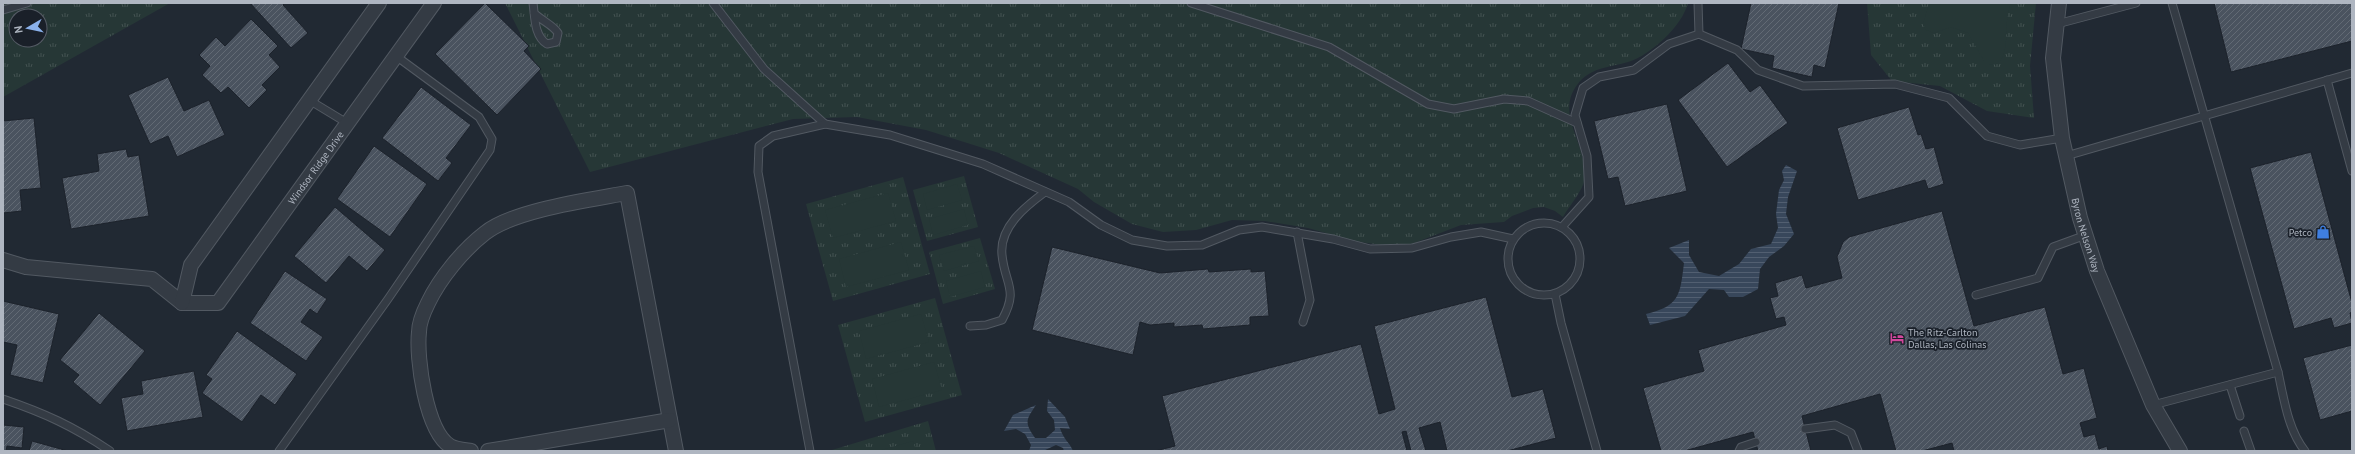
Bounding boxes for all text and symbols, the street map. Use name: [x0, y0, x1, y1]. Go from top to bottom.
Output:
north arrow: [8, 8, 48, 48]
text: N: [11, 25, 26, 34]
street label: Windsor Ridge Drive: [285, 128, 346, 207]
street label: Byron Nelson Way: [2069, 197, 2104, 274]
shop icon: Petco: [2315, 224, 2331, 240]
place label: Petco: [2289, 226, 2312, 239]
place label: The Ritz-Carlton Dallas, Las Colinas: [1908, 326, 1986, 351]
hotel icon: The Ritz-Carlton Dallas, Las Colinas: [1889, 330, 1905, 346]

